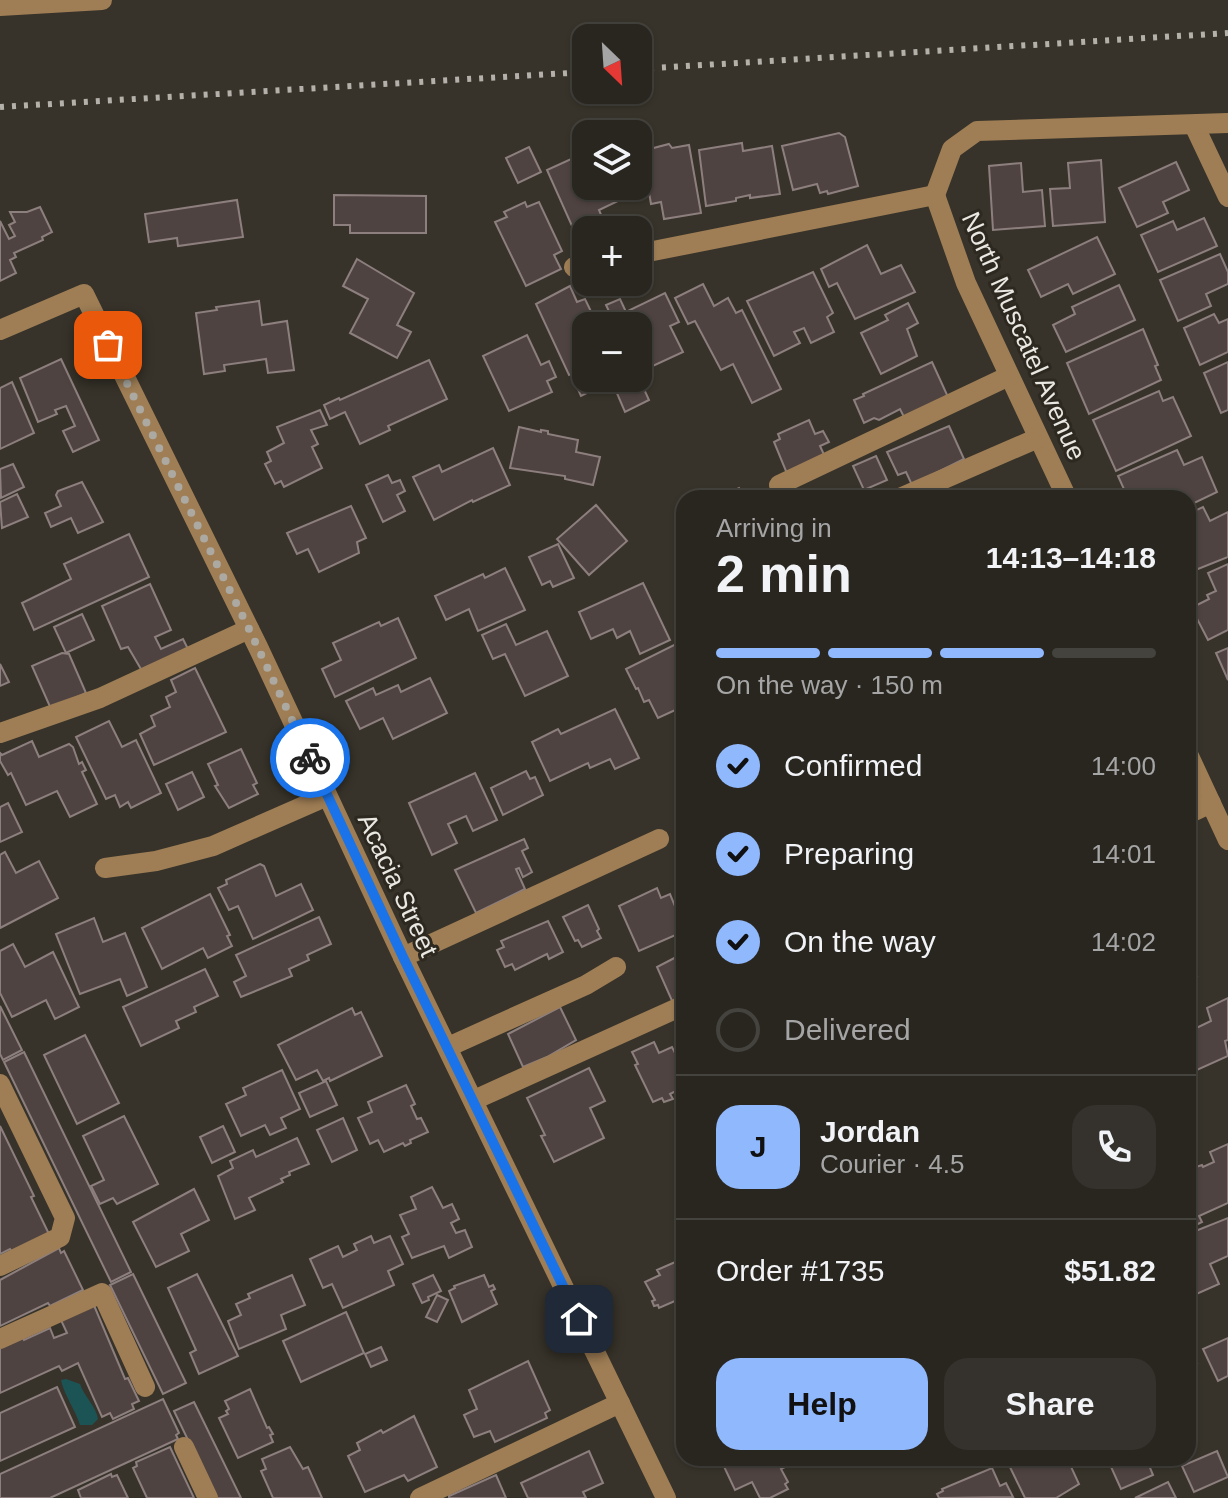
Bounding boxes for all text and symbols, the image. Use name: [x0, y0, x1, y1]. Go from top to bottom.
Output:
north arrow: [572, 24, 652, 104]
map controls: [572, 24, 652, 392]
button: layers: [572, 120, 652, 200]
street label: North Muscatel Avenue: [956, 207, 1092, 465]
button: +: [572, 216, 652, 296]
pin: [74, 311, 142, 379]
button: −: [572, 312, 652, 392]
icon: bag: [86, 323, 130, 367]
text: Arriving in: [716, 513, 832, 543]
text: 14:13–14:18: [986, 541, 1156, 574]
text: 2 min: [716, 545, 852, 603]
text: On the way · 150 m: [716, 670, 943, 700]
courier: [270, 718, 350, 798]
icon: bike: [288, 736, 332, 780]
icon: check: [716, 744, 760, 788]
text: Confirmed: [784, 749, 922, 782]
text: 14:00: [1091, 751, 1156, 781]
street label: Acacia Street: [352, 809, 445, 962]
icon: check: [716, 832, 760, 876]
text: Preparing: [784, 837, 914, 870]
text: 14:01: [1091, 839, 1156, 869]
icon: check: [716, 920, 760, 964]
text: On the way: [784, 925, 936, 958]
text: 14:02: [1091, 927, 1156, 957]
text: Delivered: [784, 1013, 911, 1046]
button: phone: [1072, 1105, 1156, 1189]
text: Jordan: [820, 1115, 920, 1148]
text: J: [750, 1130, 766, 1163]
text: Courier · 4.5: [820, 1149, 965, 1179]
text: Order #1735: [716, 1254, 884, 1287]
text: $51.82: [1064, 1254, 1156, 1287]
pin: [545, 1285, 613, 1353]
icon: home: [557, 1297, 601, 1341]
button: Help: [716, 1358, 928, 1450]
button: Share: [944, 1358, 1156, 1450]

